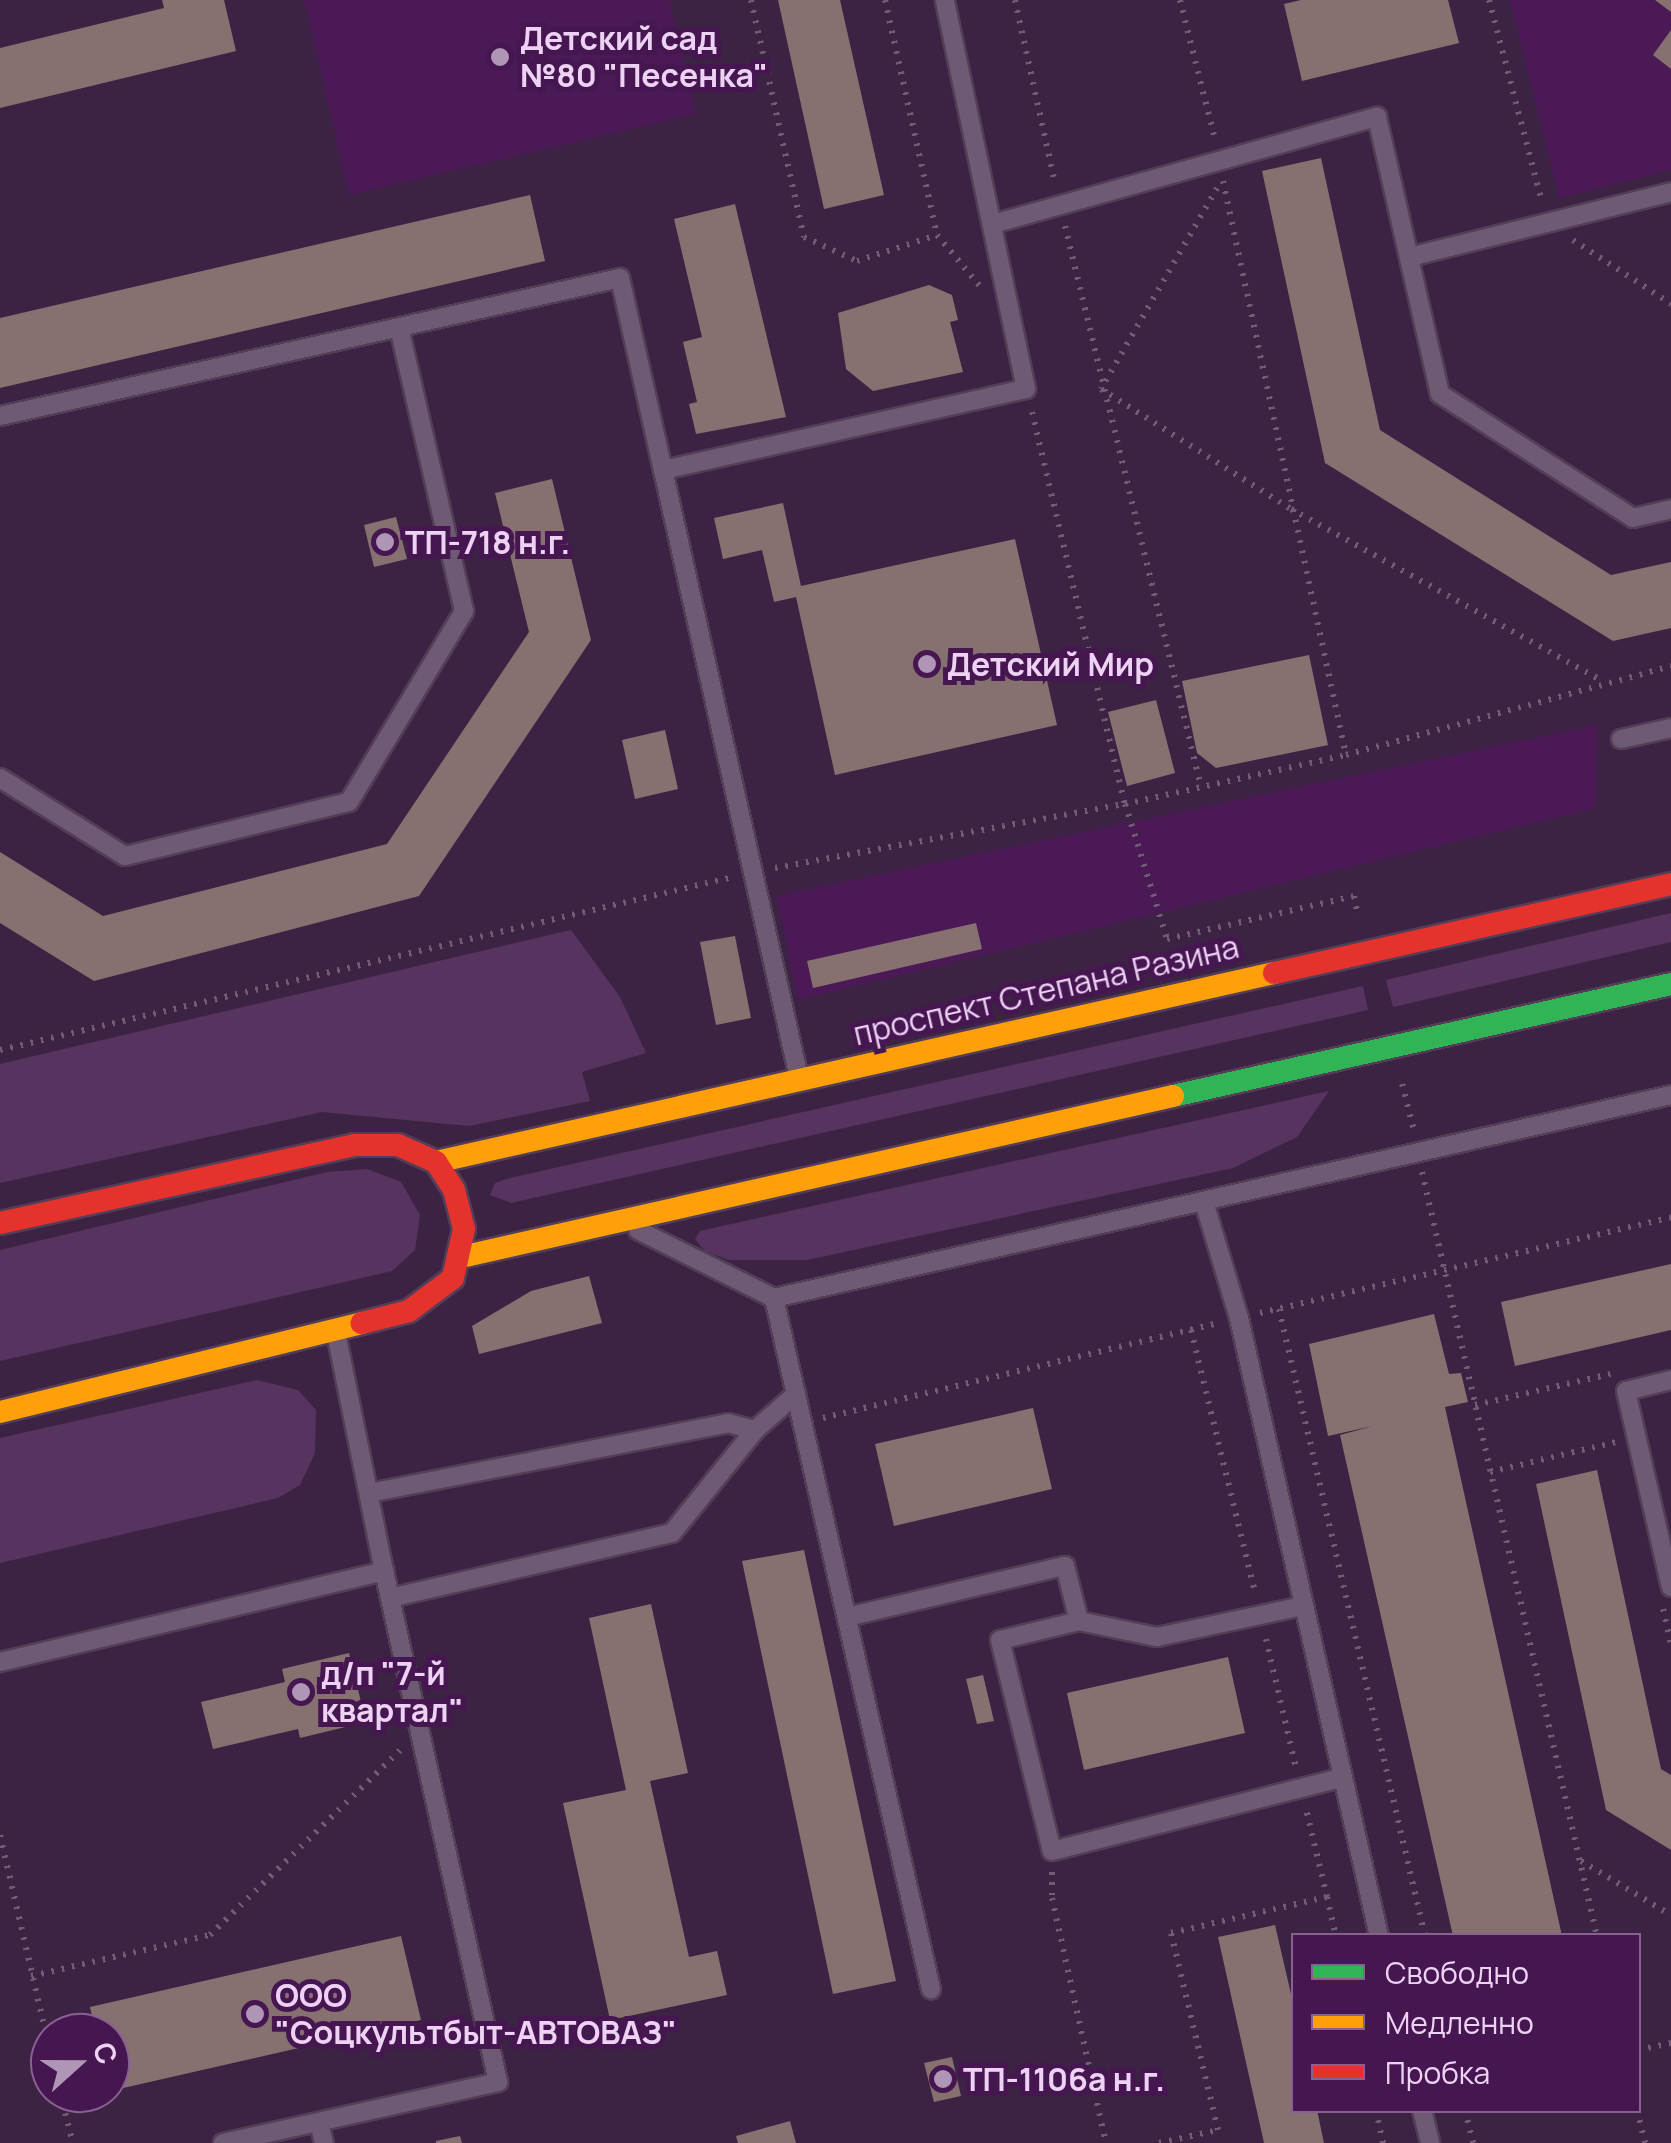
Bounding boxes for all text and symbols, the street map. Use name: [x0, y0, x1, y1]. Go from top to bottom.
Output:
place label: Детский сад №80 "Песенка": [520, 20, 768, 95]
marker: Детский сад №80 "Песенка": [489, 46, 511, 68]
place label: ТП-718 н.г.: [405, 523, 570, 561]
marker: ТП-718 н.г.: [374, 531, 396, 553]
place label: Детский Мир: [947, 645, 1154, 683]
marker: Детский Мир: [916, 653, 938, 675]
street label: проспект Степана Разина: [850, 927, 1242, 1053]
place label: д/п "7-й квартал": [321, 1655, 464, 1730]
marker: д/п "7-й квартал": [290, 1681, 312, 1703]
legend: [1291, 1933, 1641, 2113]
text: Свободно: [1385, 1952, 1529, 1993]
place label: ООО "Соцкультбыт-АВТОВАЗ": [275, 1977, 677, 2052]
text: Медленно: [1385, 2002, 1534, 2043]
marker: ООО "Соцкультбыт-АВТОВАЗ": [244, 2003, 266, 2025]
north arrow: [30, 2013, 130, 2113]
text: С: [85, 2037, 128, 2069]
text: Пробка: [1385, 2052, 1490, 2093]
place label: ТП-1106а н.г.: [963, 2060, 1165, 2098]
marker: ТП-1106а н.г.: [932, 2068, 954, 2090]

